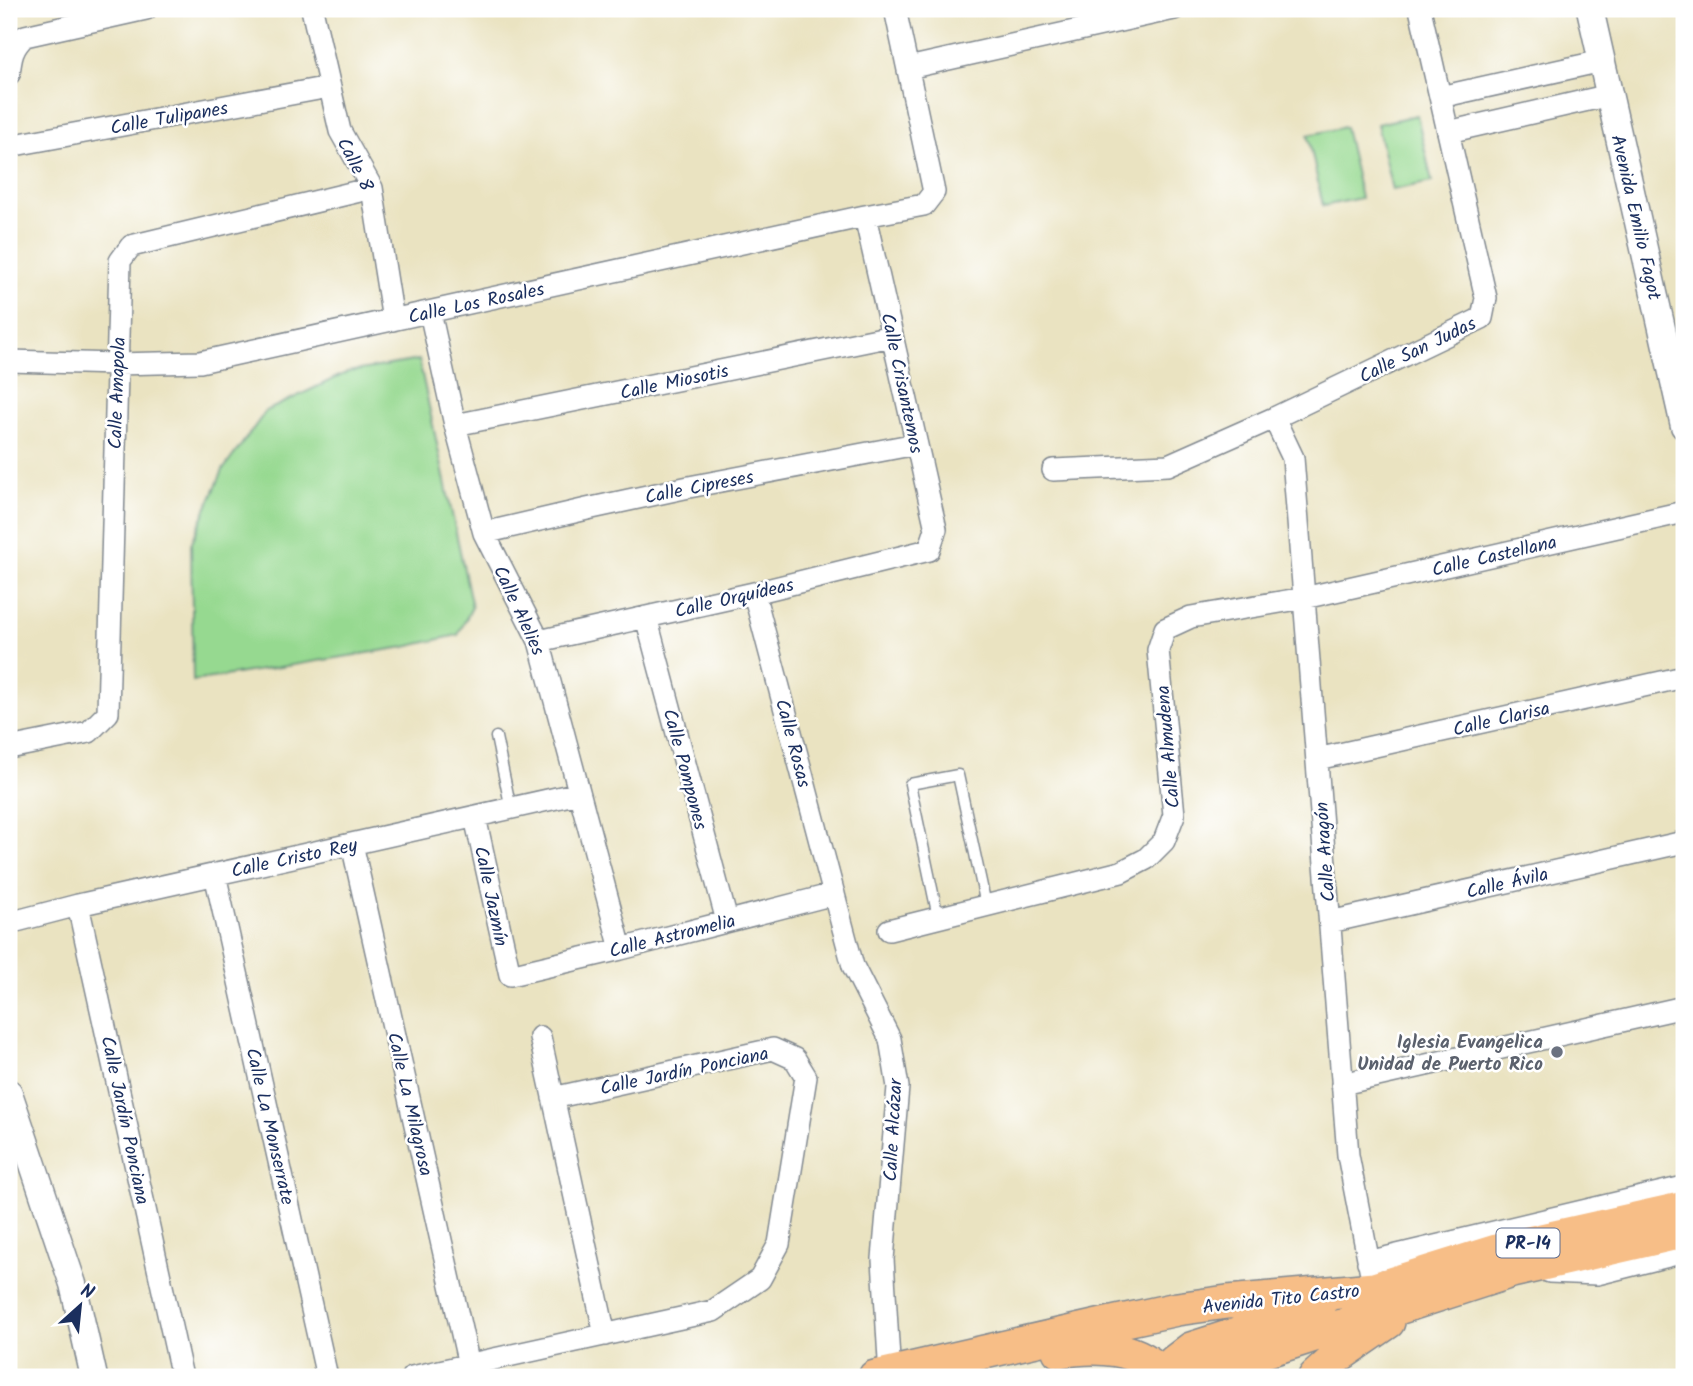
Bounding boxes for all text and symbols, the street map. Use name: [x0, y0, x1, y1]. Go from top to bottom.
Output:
street label: Calle Tulipanes: [108, 94, 231, 144]
street label: Avenida Emilio Fagot: [1601, 132, 1669, 304]
street label: Calle 8: [328, 133, 381, 198]
street label: Calle Los Rosales: [406, 275, 547, 333]
street label: Calle San Judas: [1354, 309, 1482, 392]
street label: Calle Crisantemos: [872, 310, 931, 456]
street label: Calle Amapola: [101, 336, 135, 450]
street label: Calle Miosotis: [617, 357, 732, 409]
street label: Calle Cipreses: [642, 463, 756, 513]
street label: Calle Castellana: [1429, 528, 1560, 586]
street label: Calle Alelies: [484, 561, 552, 661]
street label: Calle Orquídeas: [672, 571, 797, 627]
street label: Calle Almudena: [1149, 684, 1189, 810]
street label: Calle Clarisa: [1450, 694, 1553, 746]
street label: Calle Rosas: [766, 696, 818, 791]
street label: Calle Pompones: [653, 706, 715, 833]
street label: Calle Aragón: [1308, 801, 1344, 903]
street label: Calle Cristo Rey: [229, 831, 361, 887]
street label: Calle Jazmín: [465, 844, 515, 949]
street label: Calle Ávila: [1463, 860, 1551, 908]
street label: Calle Astromelia: [606, 907, 739, 967]
place label: Iglesia Evangelica Unidad de Puerto Rico: [1357, 1028, 1543, 1080]
street label: Calle La Milagrosa: [378, 1030, 440, 1179]
street label: Calle Jardín Ponciana: [92, 1033, 157, 1207]
street label: Calle Jardín Ponciana: [597, 1039, 771, 1104]
marker: Iglesia Evangelica Unidad de Puerto Rico: [1549, 1044, 1565, 1060]
street label: Calle La Monserrate: [236, 1045, 302, 1208]
street label: Calle Alcázar: [876, 1076, 912, 1182]
road number: PR-14: [1496, 1228, 1560, 1258]
north arrow: [46, 1270, 116, 1340]
text: N: [75, 1277, 99, 1309]
street label: Avenida Tito Castro: [1201, 1277, 1361, 1323]

